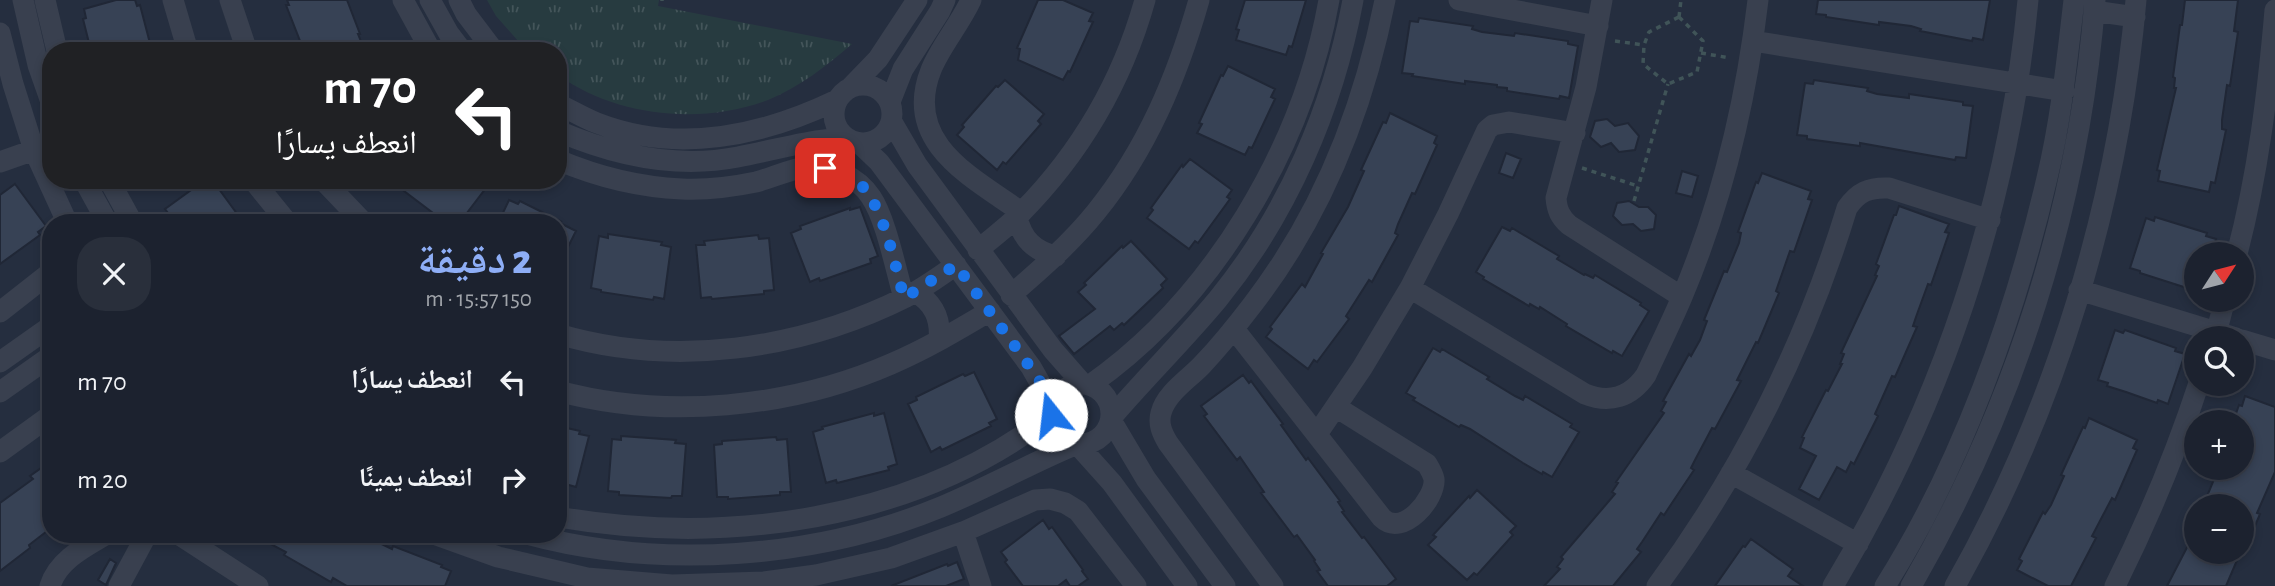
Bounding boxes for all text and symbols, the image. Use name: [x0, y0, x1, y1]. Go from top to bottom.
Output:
text: 70 m: [323, 64, 417, 113]
icon: left: [441, 70, 532, 161]
text: انعطف يسارًا: [276, 127, 417, 159]
pin: [795, 138, 855, 198]
icon: arrive: [806, 149, 844, 187]
button: close: [77, 237, 151, 311]
text: 2 دقيقة: [418, 239, 532, 281]
north arrow: [2184, 242, 2254, 312]
map controls: [2184, 242, 2254, 564]
text: 150 m · 15:57: [425, 288, 532, 311]
button: search: [2184, 326, 2254, 396]
icon: left: [494, 363, 532, 401]
text: انعطف يسارًا: [351, 367, 473, 393]
text: 70 m: [77, 369, 127, 395]
position arrow: [1014, 378, 1088, 452]
button: +: [2184, 410, 2254, 480]
icon: right: [494, 461, 532, 499]
text: انعطف يمينًا: [359, 465, 473, 491]
text: 20 m: [77, 467, 128, 493]
button: −: [2184, 494, 2254, 564]

